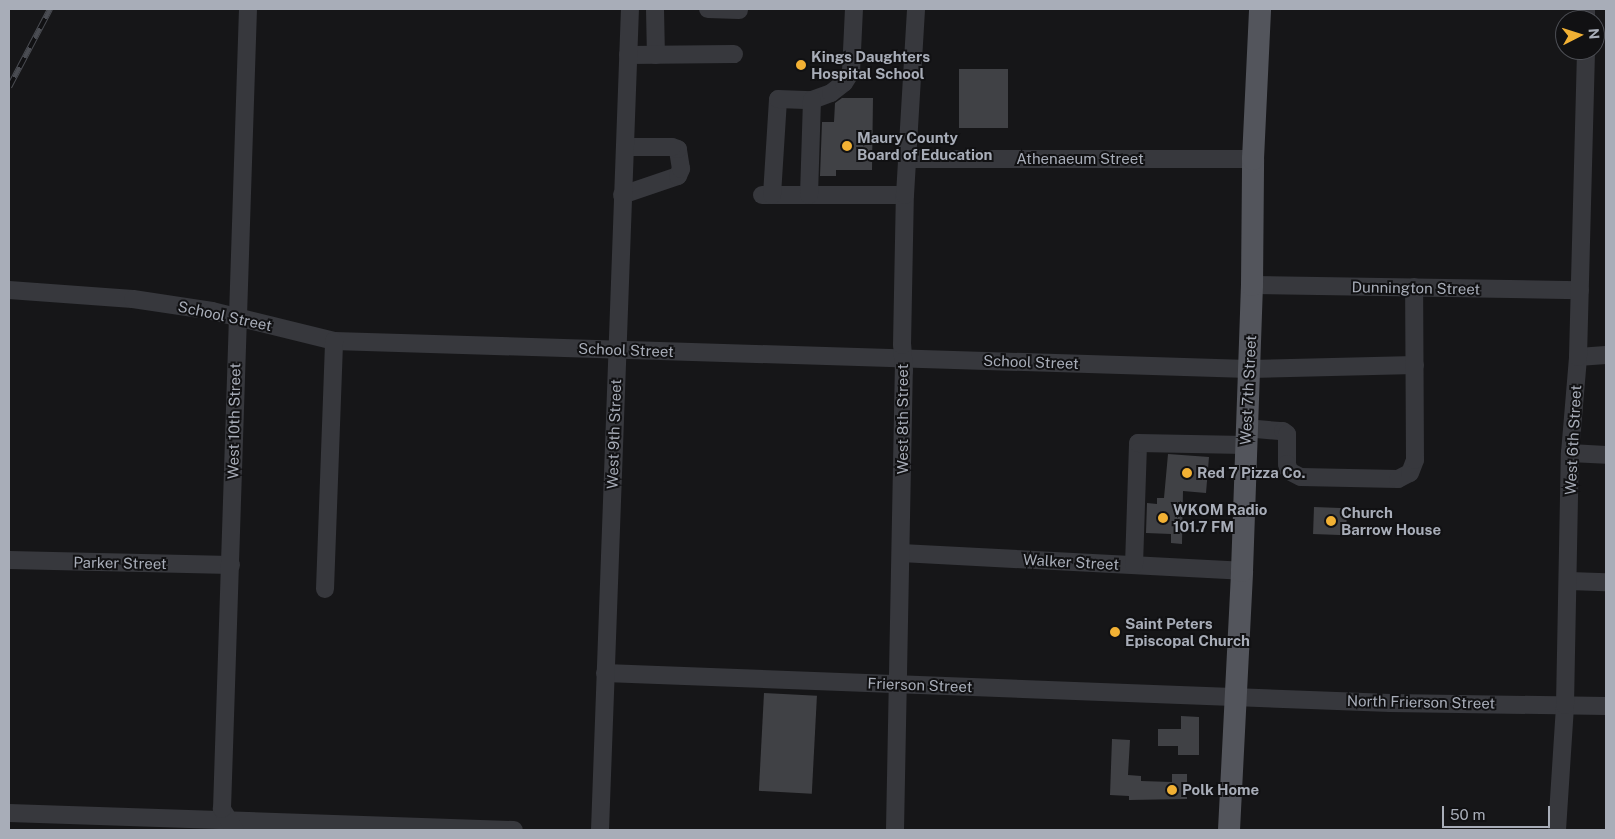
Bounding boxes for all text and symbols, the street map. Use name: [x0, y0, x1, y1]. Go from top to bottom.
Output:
north arrow: [1555, 10, 1605, 60]
text: N: [1585, 28, 1602, 40]
place label: Kings Daughters Hospital School: [811, 47, 930, 82]
marker: Kings Daughters Hospital School: [795, 59, 807, 71]
place label: Maury County Board of Education: [857, 128, 993, 163]
marker: Maury County Board of Education: [841, 140, 853, 152]
street label: Athenaeum Street: [1016, 150, 1144, 168]
street label: Dunnington Street: [1352, 278, 1480, 298]
street label: School Street: [176, 297, 274, 335]
street label: West 7th Street: [1236, 335, 1260, 445]
street label: School Street: [578, 339, 674, 361]
street label: School Street: [983, 351, 1079, 373]
street label: West 10th Street: [224, 363, 244, 479]
street label: West 8th Street: [894, 364, 912, 474]
street label: West 9th Street: [603, 379, 625, 489]
street label: West 6th Street: [1561, 384, 1585, 496]
place label: Red 7 Pizza Co.: [1197, 464, 1306, 482]
marker: Red 7 Pizza Co.: [1181, 467, 1193, 479]
place label: WKOM Radio 101.7 FM: [1173, 500, 1267, 535]
place label: Church Barrow House: [1341, 503, 1441, 538]
marker: WKOM Radio 101.7 FM: [1157, 512, 1169, 524]
marker: Church Barrow House: [1325, 515, 1337, 527]
street label: Walker Street: [1022, 550, 1120, 574]
street label: Parker Street: [73, 553, 167, 573]
place label: Saint Peters Episcopal Church: [1125, 614, 1250, 649]
marker: Saint Peters Episcopal Church: [1109, 626, 1121, 638]
street label: Frierson Street: [867, 674, 973, 696]
street label: North Frierson Street: [1347, 692, 1495, 712]
place label: Polk Home: [1182, 781, 1259, 799]
marker: Polk Home: [1166, 784, 1178, 796]
scale bar: [1445, 796, 1552, 828]
text: 50 m: [1450, 806, 1485, 823]

